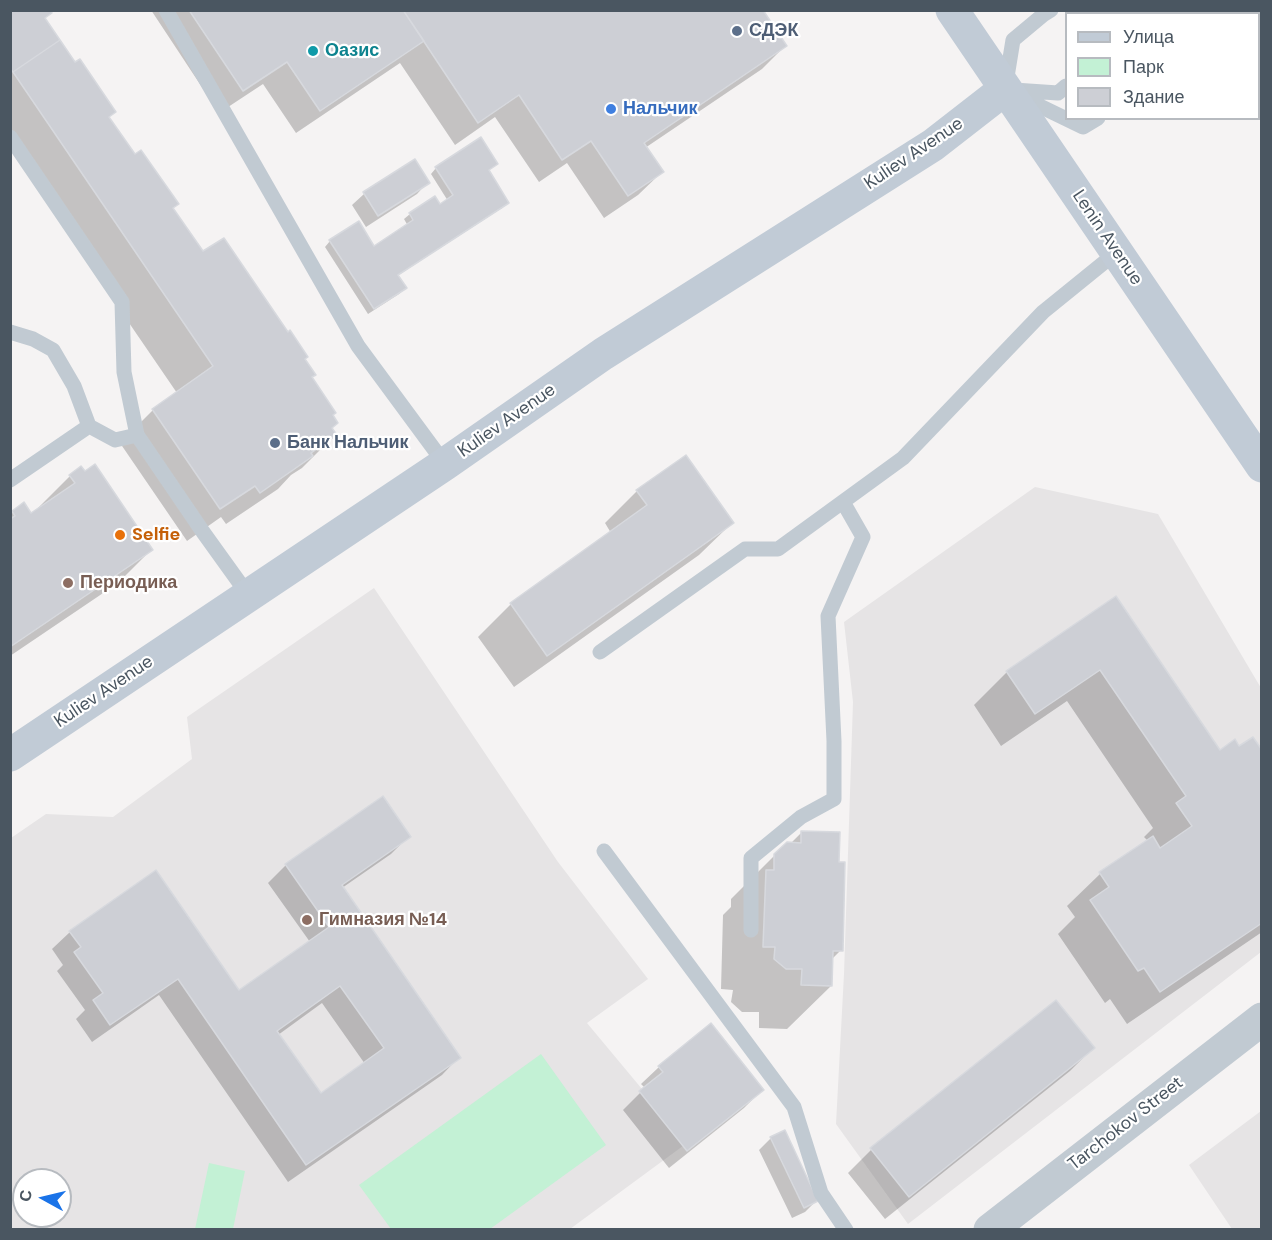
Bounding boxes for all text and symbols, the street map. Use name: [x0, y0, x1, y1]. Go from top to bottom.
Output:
legend: [1065, 12, 1260, 120]
place label: СДЭК: [749, 20, 798, 42]
marker: СДЭК: [730, 24, 744, 38]
text: Улица: [1123, 25, 1174, 49]
place label: Оазис: [325, 40, 379, 62]
marker: Оазис: [306, 44, 320, 58]
text: Парк: [1123, 55, 1164, 79]
text: Здание: [1123, 85, 1184, 109]
place label: Нальчик: [623, 98, 697, 120]
marker: Нальчик: [604, 102, 618, 116]
street label: Kuliev Avenue: [861, 113, 967, 195]
street label: Lenin Avenue: [1067, 186, 1147, 290]
street label: Kuliev Avenue: [454, 379, 560, 463]
place label: Банк Нальчик: [287, 432, 409, 454]
marker: Банк Нальчик: [268, 436, 282, 450]
place label: Selfie: [132, 524, 180, 546]
marker: Selfie: [113, 528, 127, 542]
place label: Периодика: [80, 572, 177, 594]
marker: Периодика: [61, 576, 75, 590]
street label: Kuliev Avenue: [51, 651, 157, 733]
place label: Гимназия №14: [319, 909, 447, 931]
marker: Гимназия №14: [300, 913, 314, 927]
street label: Tarchokov Street: [1064, 1072, 1188, 1176]
north arrow: [12, 1168, 72, 1228]
text: С: [14, 1189, 37, 1203]

